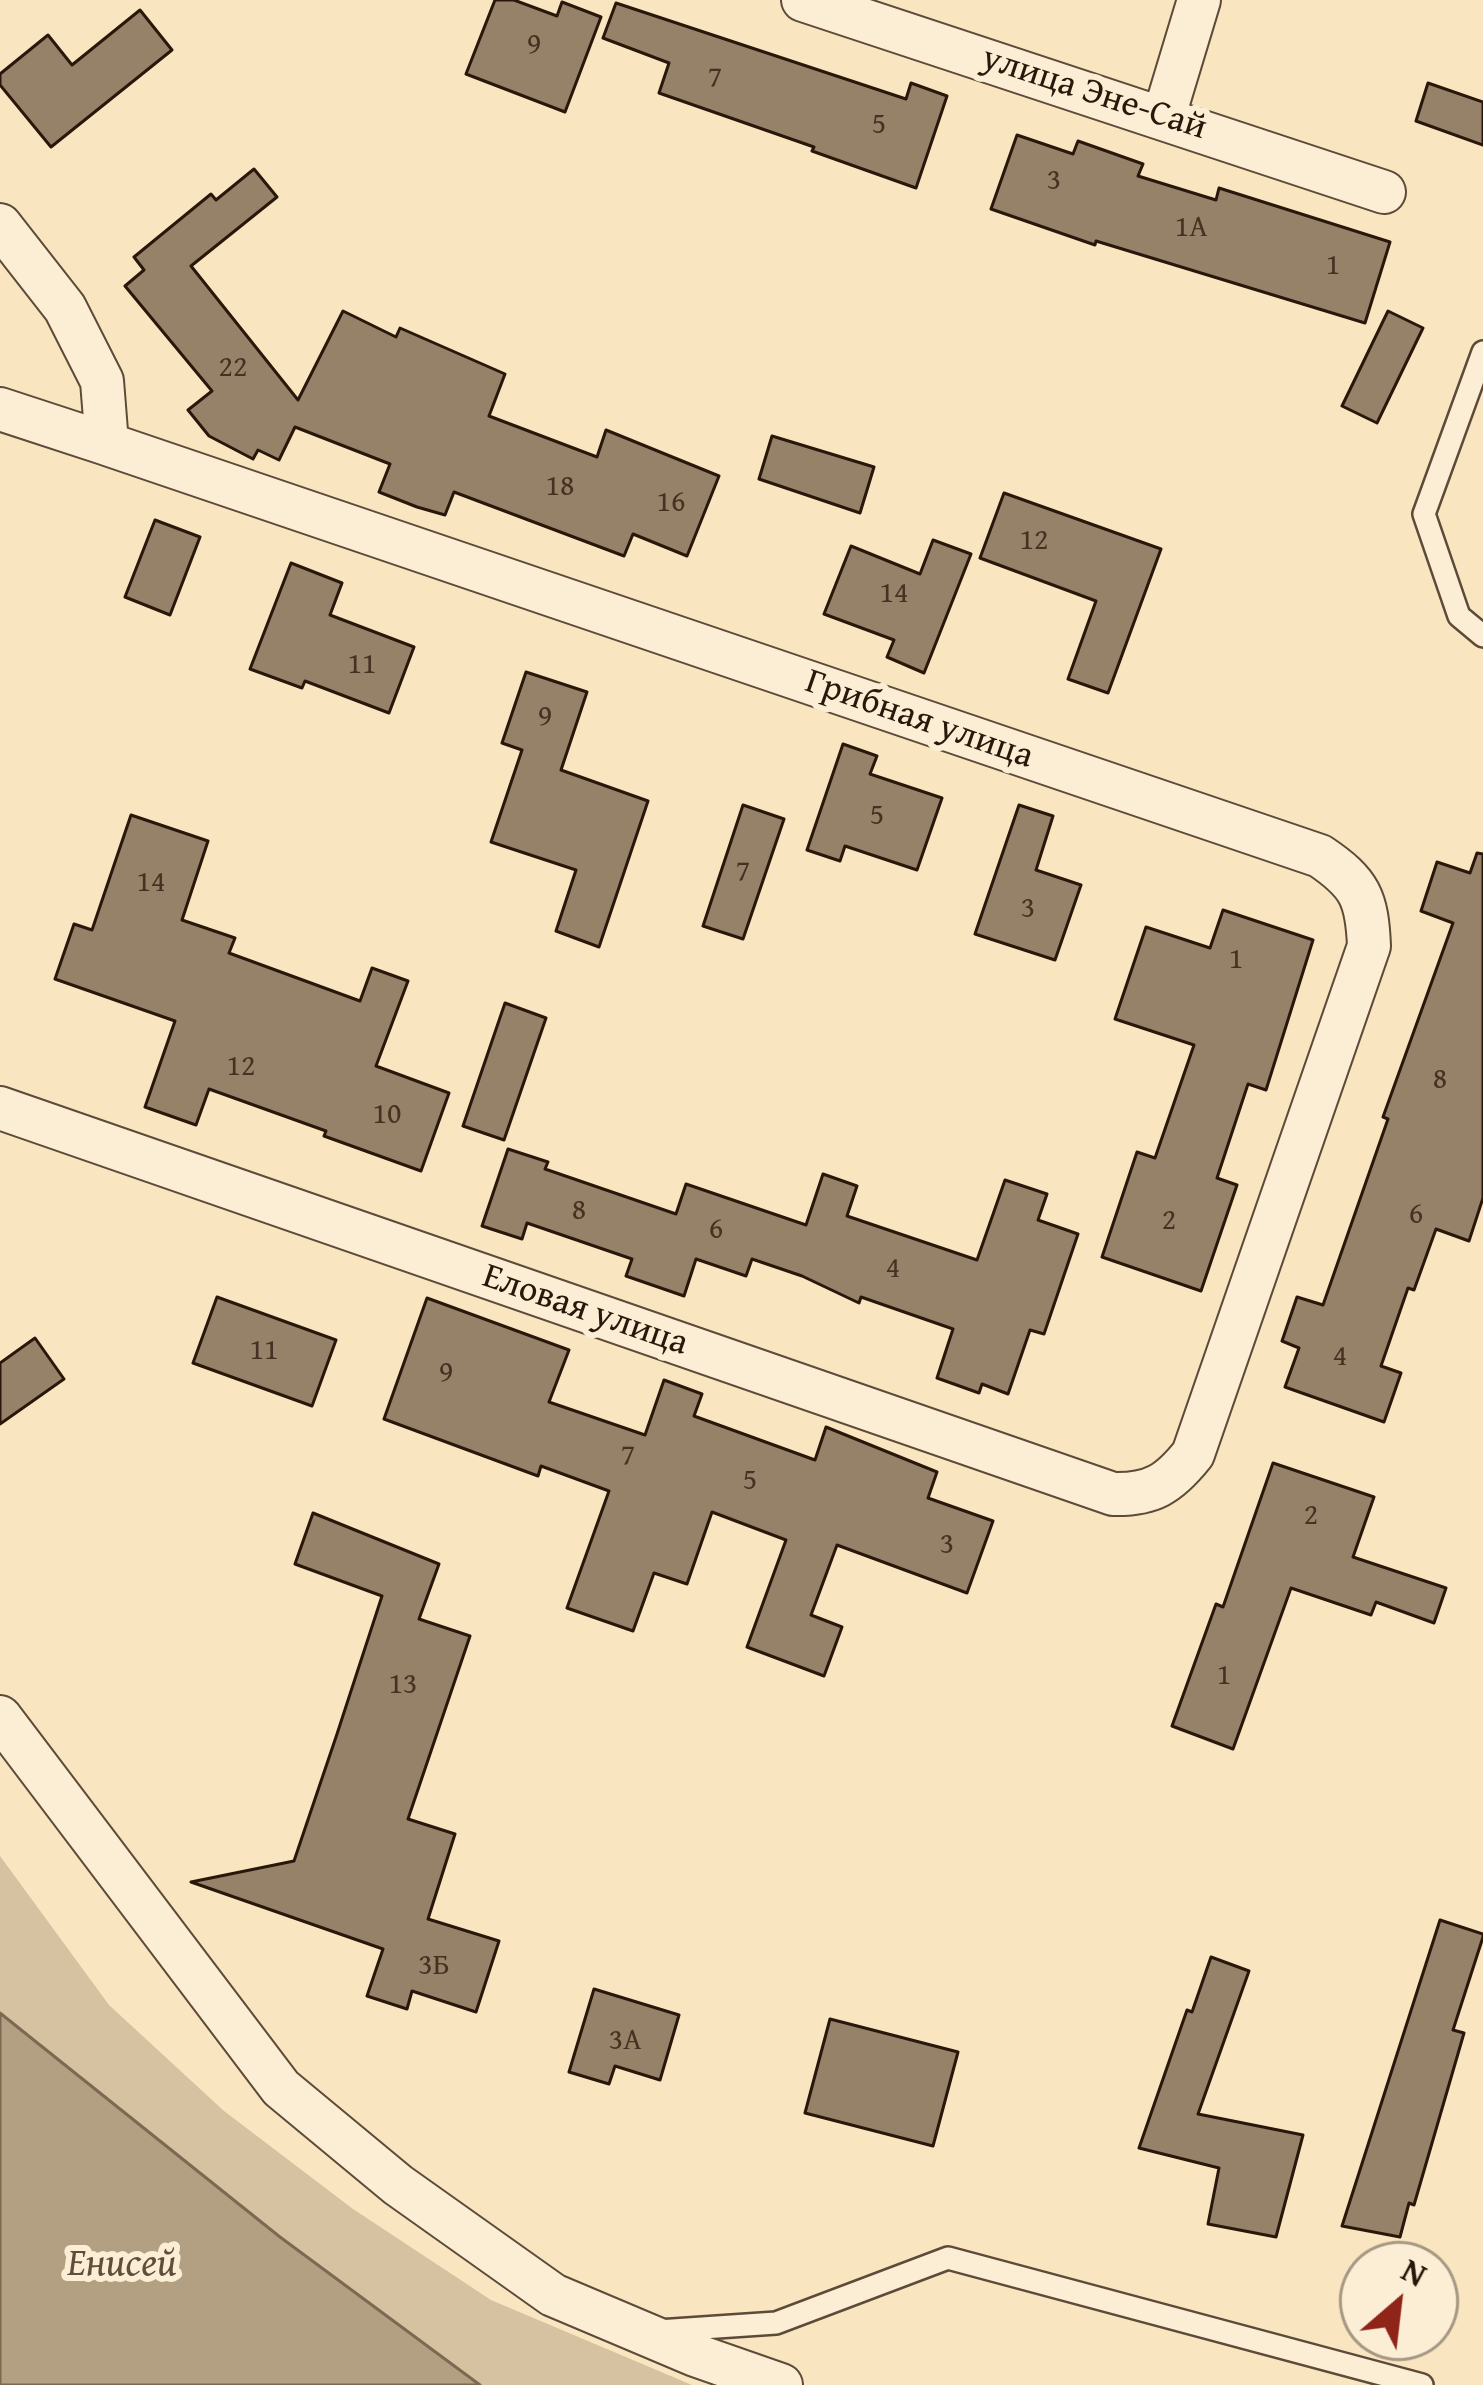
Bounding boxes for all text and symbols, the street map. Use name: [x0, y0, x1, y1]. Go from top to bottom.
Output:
house number: 9: [527, 27, 541, 63]
street label: улица Эне-Сай: [976, 37, 1212, 151]
house number: 7: [708, 60, 722, 96]
house number: 5: [872, 107, 886, 143]
house number: 3: [1047, 163, 1061, 199]
house number: 1А: [1175, 210, 1207, 246]
house number: 1: [1326, 248, 1340, 284]
house number: 22: [219, 350, 247, 386]
house number: 18: [546, 469, 574, 505]
house number: 16: [657, 485, 685, 521]
house number: 12: [1020, 523, 1048, 559]
house number: 14: [880, 576, 908, 612]
house number: 11: [348, 647, 376, 683]
street label: Грибная улица: [799, 661, 1039, 779]
house number: 9: [538, 699, 552, 735]
house number: 5: [870, 798, 884, 834]
house number: 7: [736, 854, 750, 890]
house number: 14: [137, 865, 165, 901]
house number: 3: [1021, 891, 1035, 927]
house number: 1: [1229, 942, 1243, 978]
house number: 12: [227, 1049, 255, 1085]
house number: 8: [1433, 1062, 1447, 1098]
house number: 10: [373, 1097, 401, 1133]
house number: 8: [572, 1193, 586, 1229]
house number: 6: [1409, 1197, 1423, 1233]
house number: 2: [1162, 1203, 1176, 1239]
house number: 6: [709, 1212, 723, 1248]
house number: 4: [886, 1251, 900, 1287]
street label: Еловая улица: [477, 1256, 693, 1366]
house number: 11: [250, 1333, 278, 1369]
house number: 4: [1333, 1339, 1347, 1375]
house number: 9: [439, 1355, 453, 1391]
house number: 7: [621, 1438, 635, 1474]
house number: 5: [743, 1463, 757, 1499]
house number: 2: [1304, 1498, 1318, 1534]
house number: 3: [940, 1527, 954, 1563]
house number: 1: [1217, 1658, 1231, 1694]
house number: 13: [389, 1667, 417, 1703]
house number: 3Б: [418, 1948, 450, 1984]
house number: 3А: [609, 2023, 641, 2059]
north arrow: [1339, 2241, 1459, 2361]
water label: Енисей: [67, 2242, 177, 2288]
text: N: [1393, 2245, 1435, 2298]

